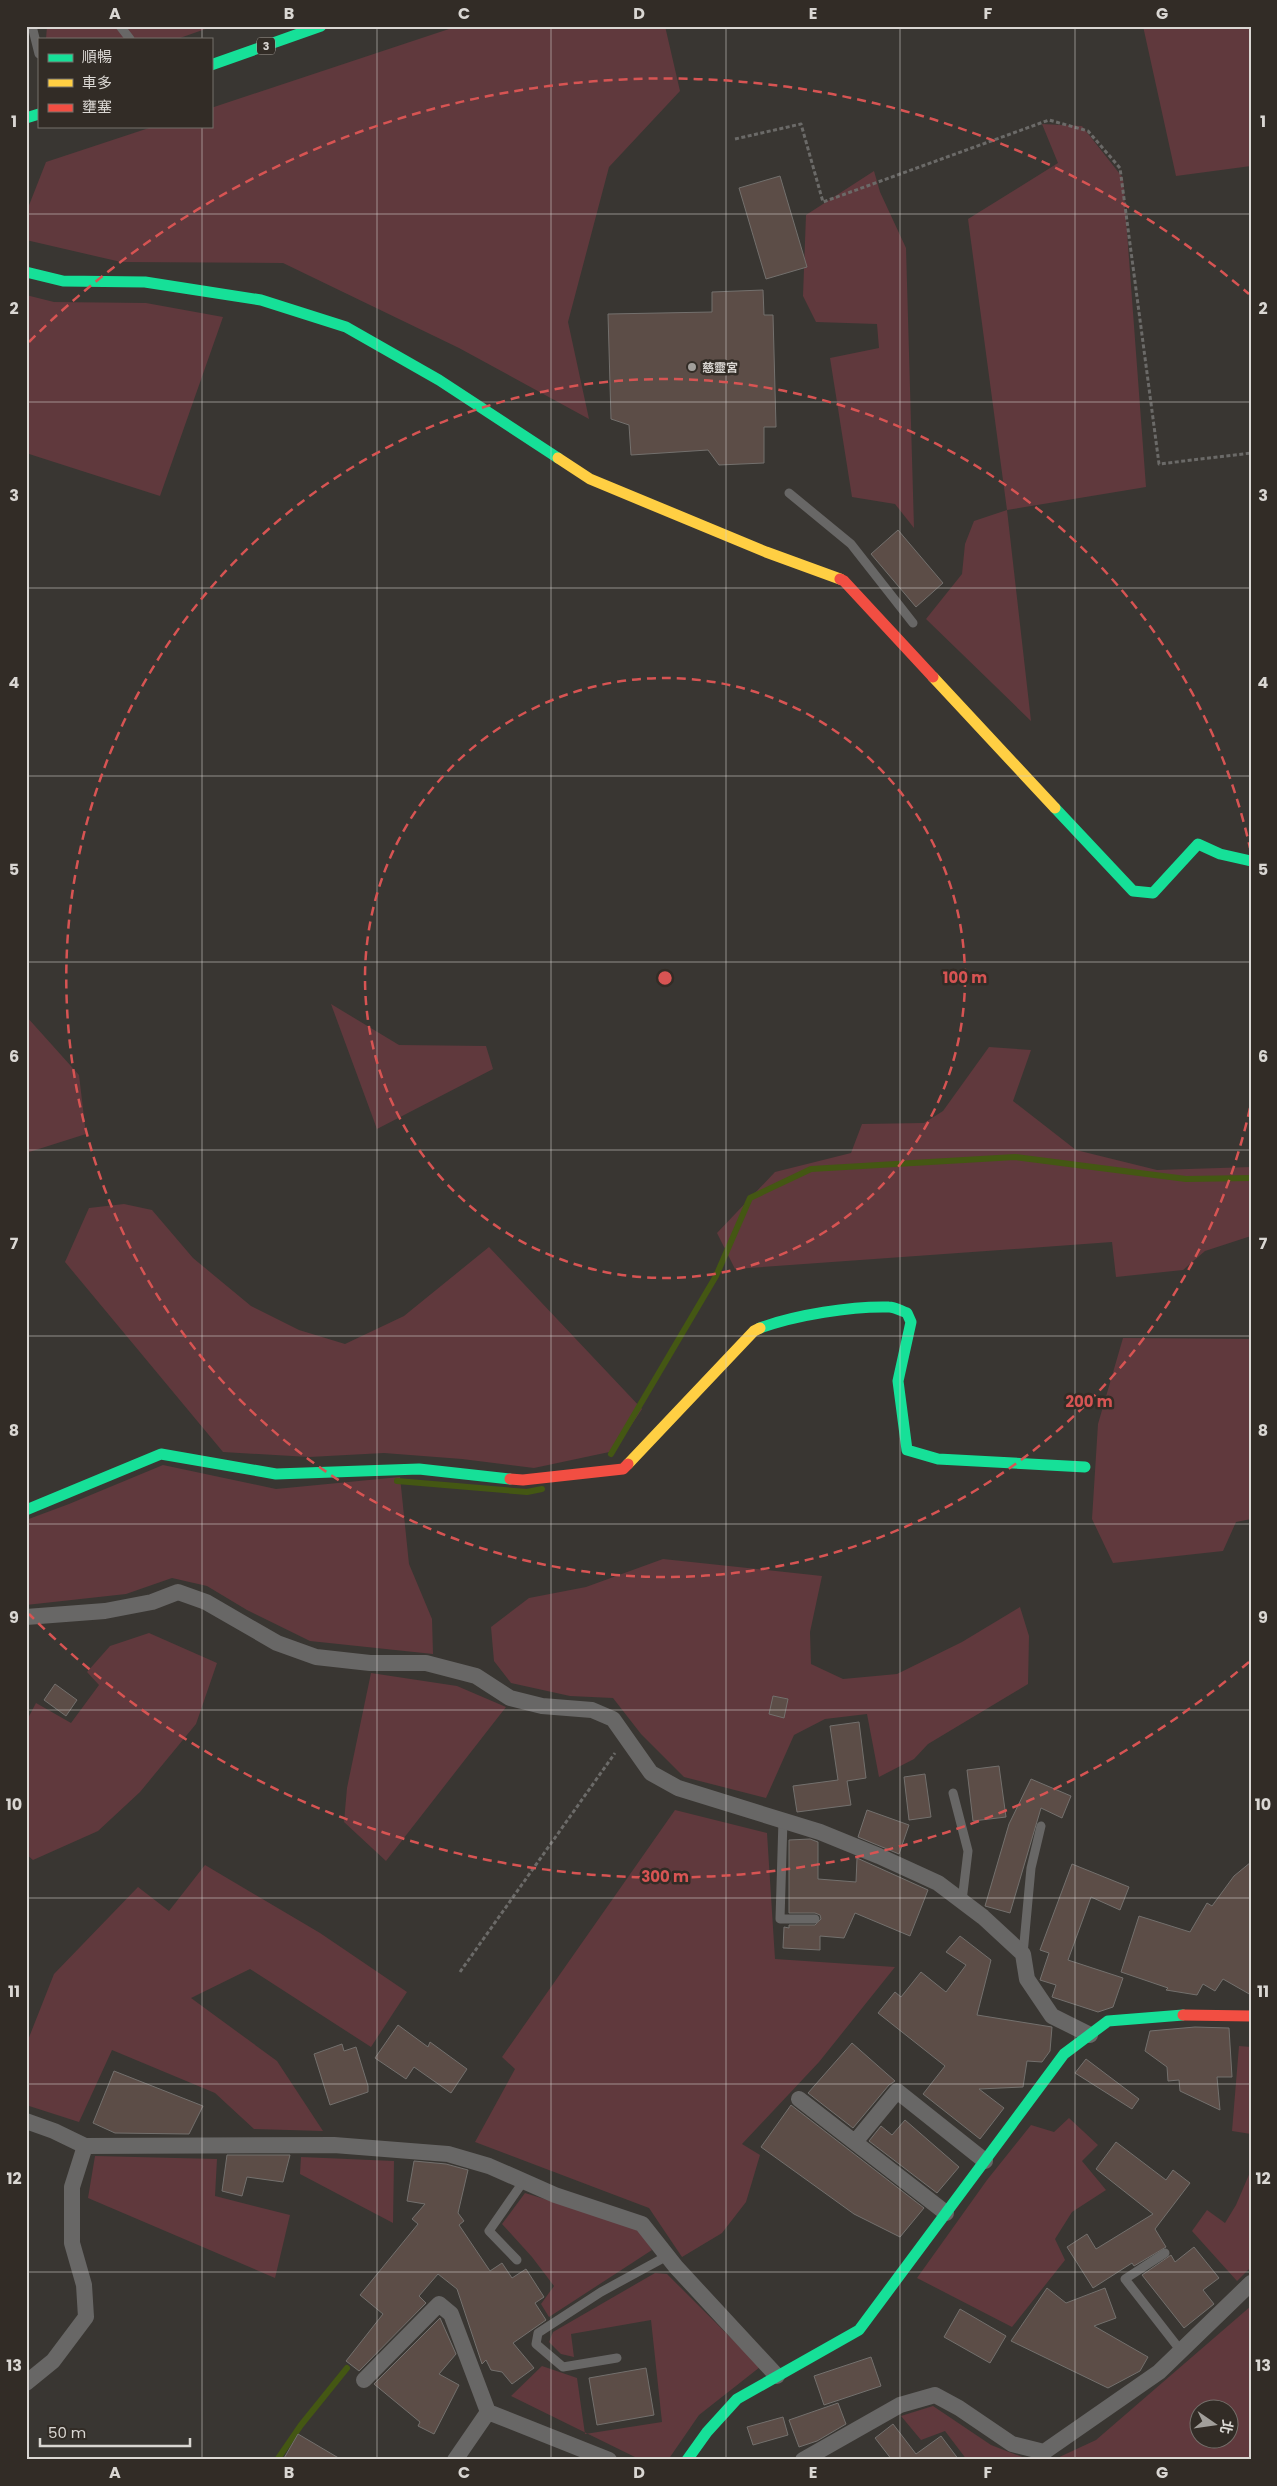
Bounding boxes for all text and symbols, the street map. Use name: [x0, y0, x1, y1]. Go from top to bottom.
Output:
text: A: [109, 2, 121, 25]
text: B: [284, 2, 294, 25]
text: C: [458, 2, 470, 25]
text: D: [633, 2, 645, 25]
text: E: [809, 2, 817, 25]
text: F: [984, 2, 993, 25]
text: G: [1156, 2, 1168, 25]
road number: 3: [257, 37, 275, 54]
legend: [38, 38, 212, 128]
text: 順暢: [82, 46, 112, 67]
text: 車多: [82, 72, 112, 93]
text: 壅塞: [82, 96, 112, 117]
text: 1: [11, 110, 17, 133]
text: 1: [1260, 110, 1266, 133]
text: 2: [9, 297, 19, 320]
text: 2: [1258, 297, 1268, 320]
place label: 慈靈宮: [702, 359, 738, 376]
marker: 慈靈宮: [686, 361, 698, 373]
text: 3: [9, 484, 19, 507]
text: 3: [1258, 484, 1268, 507]
text: 4: [9, 671, 20, 694]
text: 4: [1258, 671, 1269, 694]
text: 5: [9, 858, 19, 881]
text: 5: [1258, 858, 1268, 881]
text: 100 m: [943, 967, 987, 988]
centre of rings: [656, 969, 674, 987]
text: 6: [9, 1045, 19, 1068]
text: 6: [1258, 1045, 1268, 1068]
text: 7: [10, 1232, 19, 1255]
text: 7: [1259, 1232, 1268, 1255]
text: 200 m: [1065, 1391, 1113, 1412]
text: 8: [9, 1419, 19, 1442]
text: 8: [1258, 1419, 1268, 1442]
text: 9: [9, 1606, 19, 1629]
text: 9: [1258, 1606, 1268, 1629]
text: 10: [6, 1793, 22, 1816]
text: 10: [1255, 1793, 1271, 1816]
text: 300 m: [641, 1866, 689, 1887]
text: 11: [8, 1980, 20, 2003]
text: 11: [1257, 1980, 1269, 2003]
text: 12: [6, 2167, 22, 2190]
text: 12: [1255, 2167, 1271, 2190]
text: 13: [6, 2354, 22, 2377]
text: 13: [1255, 2354, 1271, 2377]
north arrow: [1190, 2398, 1240, 2448]
scale bar: [40, 2416, 190, 2448]
text: 北: [1215, 2418, 1238, 2436]
text: 50 m: [48, 2422, 86, 2443]
text: A: [109, 2461, 121, 2484]
text: B: [284, 2461, 294, 2484]
text: C: [458, 2461, 470, 2484]
text: D: [633, 2461, 645, 2484]
text: E: [809, 2461, 817, 2484]
text: F: [984, 2461, 993, 2484]
text: G: [1156, 2461, 1168, 2484]

